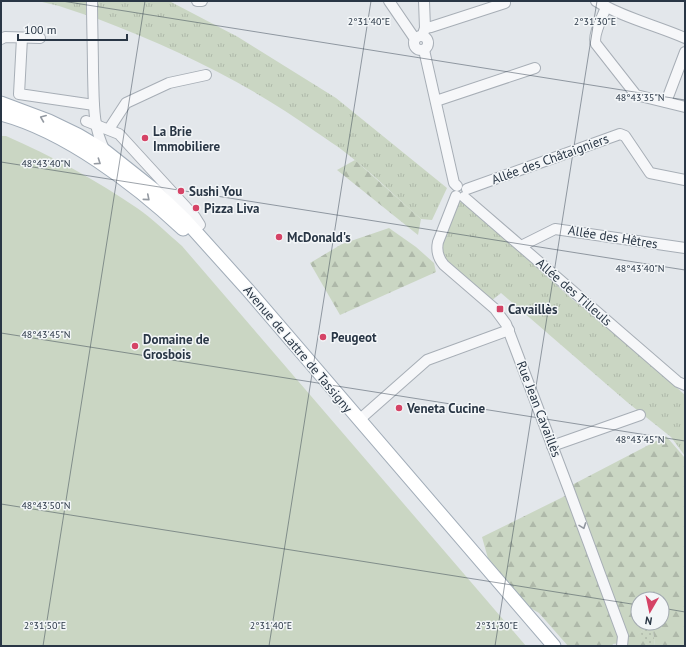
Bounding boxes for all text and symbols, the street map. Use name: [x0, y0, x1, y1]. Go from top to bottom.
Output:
text: 2°31'40"E: [348, 15, 390, 28]
text: 2°31'30"E: [574, 15, 616, 28]
scale bar: [18, 16, 127, 42]
text: 100 m: [24, 22, 57, 37]
text: 48°43'35"N: [615, 91, 665, 104]
one-way arrow: [40, 115, 47, 123]
place label: La Brie Immobiliere: [153, 123, 221, 155]
street label: Allée des Châtaigniers: [489, 130, 611, 188]
marker: La Brie Immobiliere: [140, 133, 150, 143]
text: 48°43'40"N: [21, 157, 71, 170]
one-way arrow: [94, 157, 101, 164]
place label: Sushi You: [189, 183, 242, 200]
marker: Sushi You: [176, 186, 186, 196]
one-way arrow: [142, 193, 150, 200]
place label: Pizza Liva: [204, 200, 259, 217]
marker: Pizza Liva: [191, 203, 201, 213]
street label: Allée des Hêtres: [567, 222, 659, 252]
place label: McDonald's: [287, 229, 351, 246]
marker: McDonald's: [274, 232, 284, 242]
street label: Allée des Tilleuls: [533, 254, 615, 330]
text: 48°43'40"N: [615, 262, 665, 275]
street label: Avenue de Lattre de Tassigny: [240, 282, 356, 416]
place label: Cavaillès: [508, 301, 558, 318]
marker: Cavaillès: [495, 304, 505, 314]
text: 48°43'45"N: [21, 328, 71, 341]
place label: Peugeot: [331, 329, 377, 346]
place label: Domaine de Grosbois: [143, 331, 210, 363]
marker: Peugeot: [318, 332, 328, 342]
marker: Domaine de Grosbois: [130, 341, 140, 351]
street label: Rue Jean Cavaillès: [513, 359, 565, 459]
place label: Veneta Cucine: [406, 400, 486, 417]
marker: Veneta Cucine: [394, 403, 404, 413]
text: 48°43'45"N: [615, 433, 665, 446]
text: 48°43'50"N: [21, 499, 71, 512]
one-way arrow: [578, 523, 586, 530]
north arrow: [630, 591, 670, 631]
text: N: [644, 613, 653, 628]
text: 2°31'50"E: [24, 619, 66, 632]
text: 2°31'40"E: [250, 619, 292, 632]
text: 2°31'30"E: [476, 619, 518, 632]

